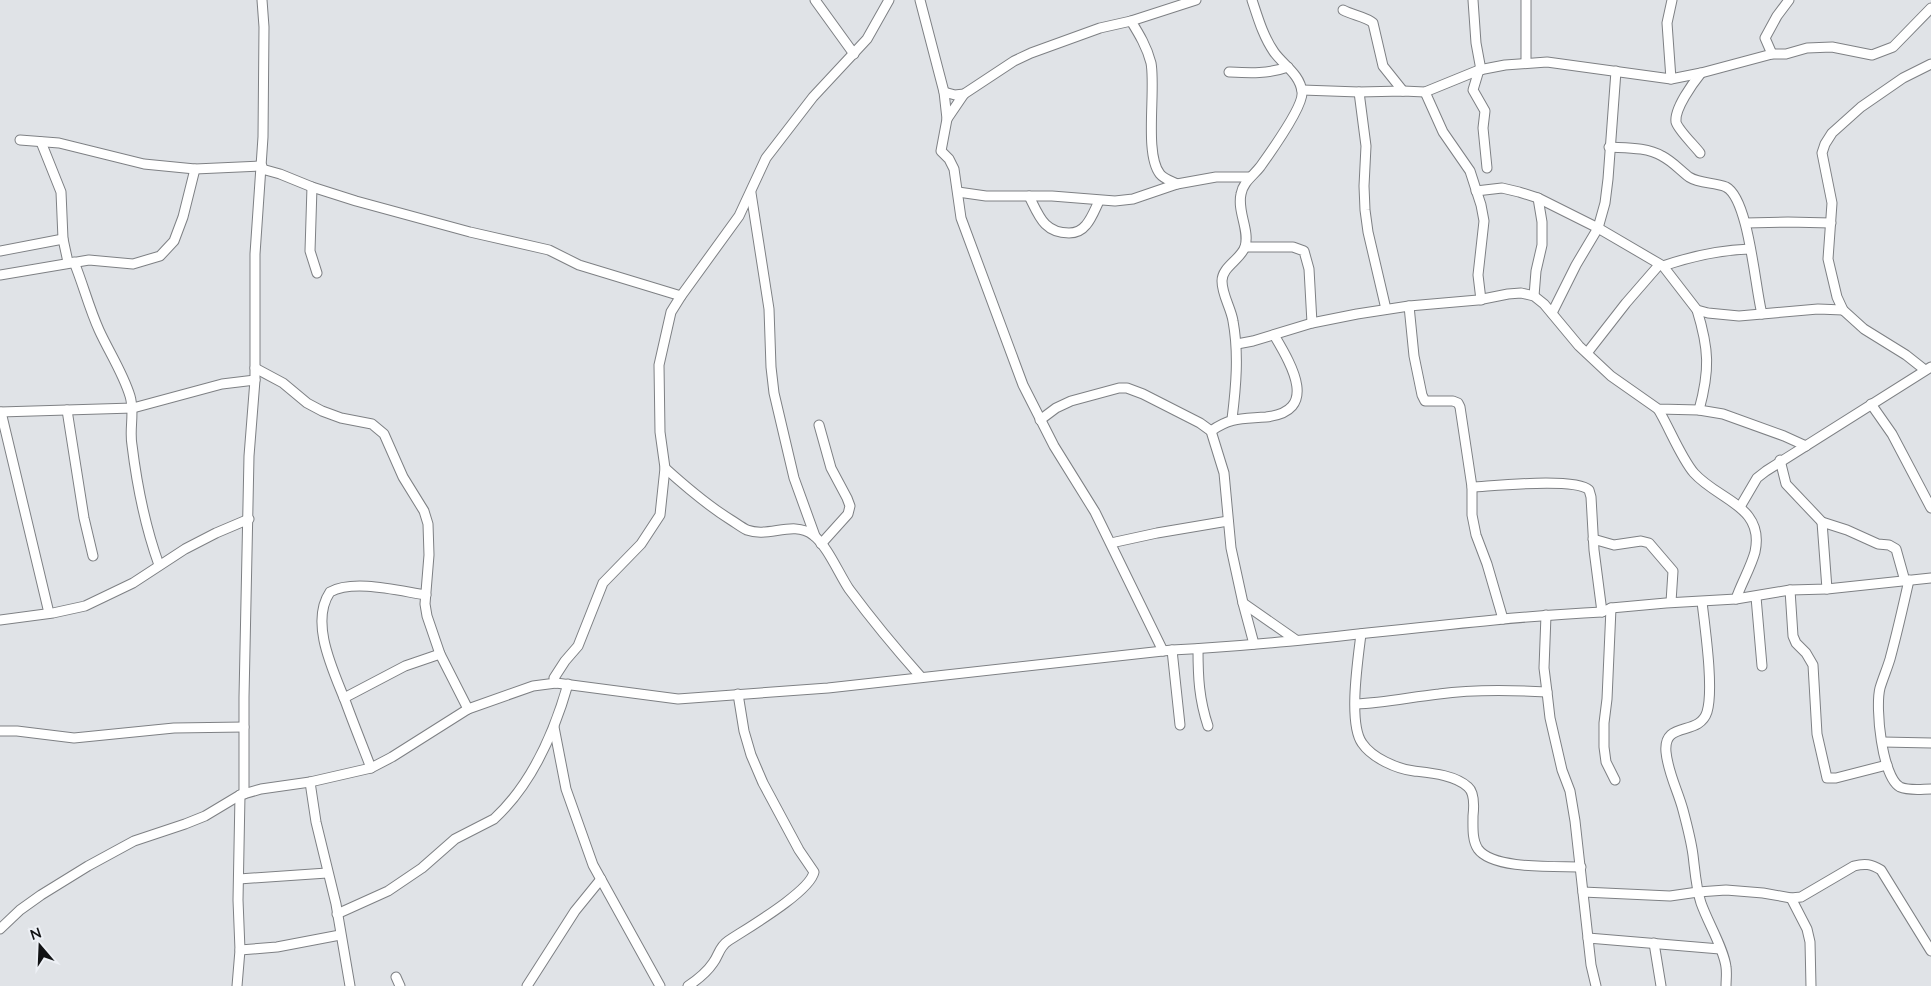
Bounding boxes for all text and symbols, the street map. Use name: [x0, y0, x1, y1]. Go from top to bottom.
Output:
north arrow: [15, 921, 65, 971]
text: N: [28, 923, 43, 943]

